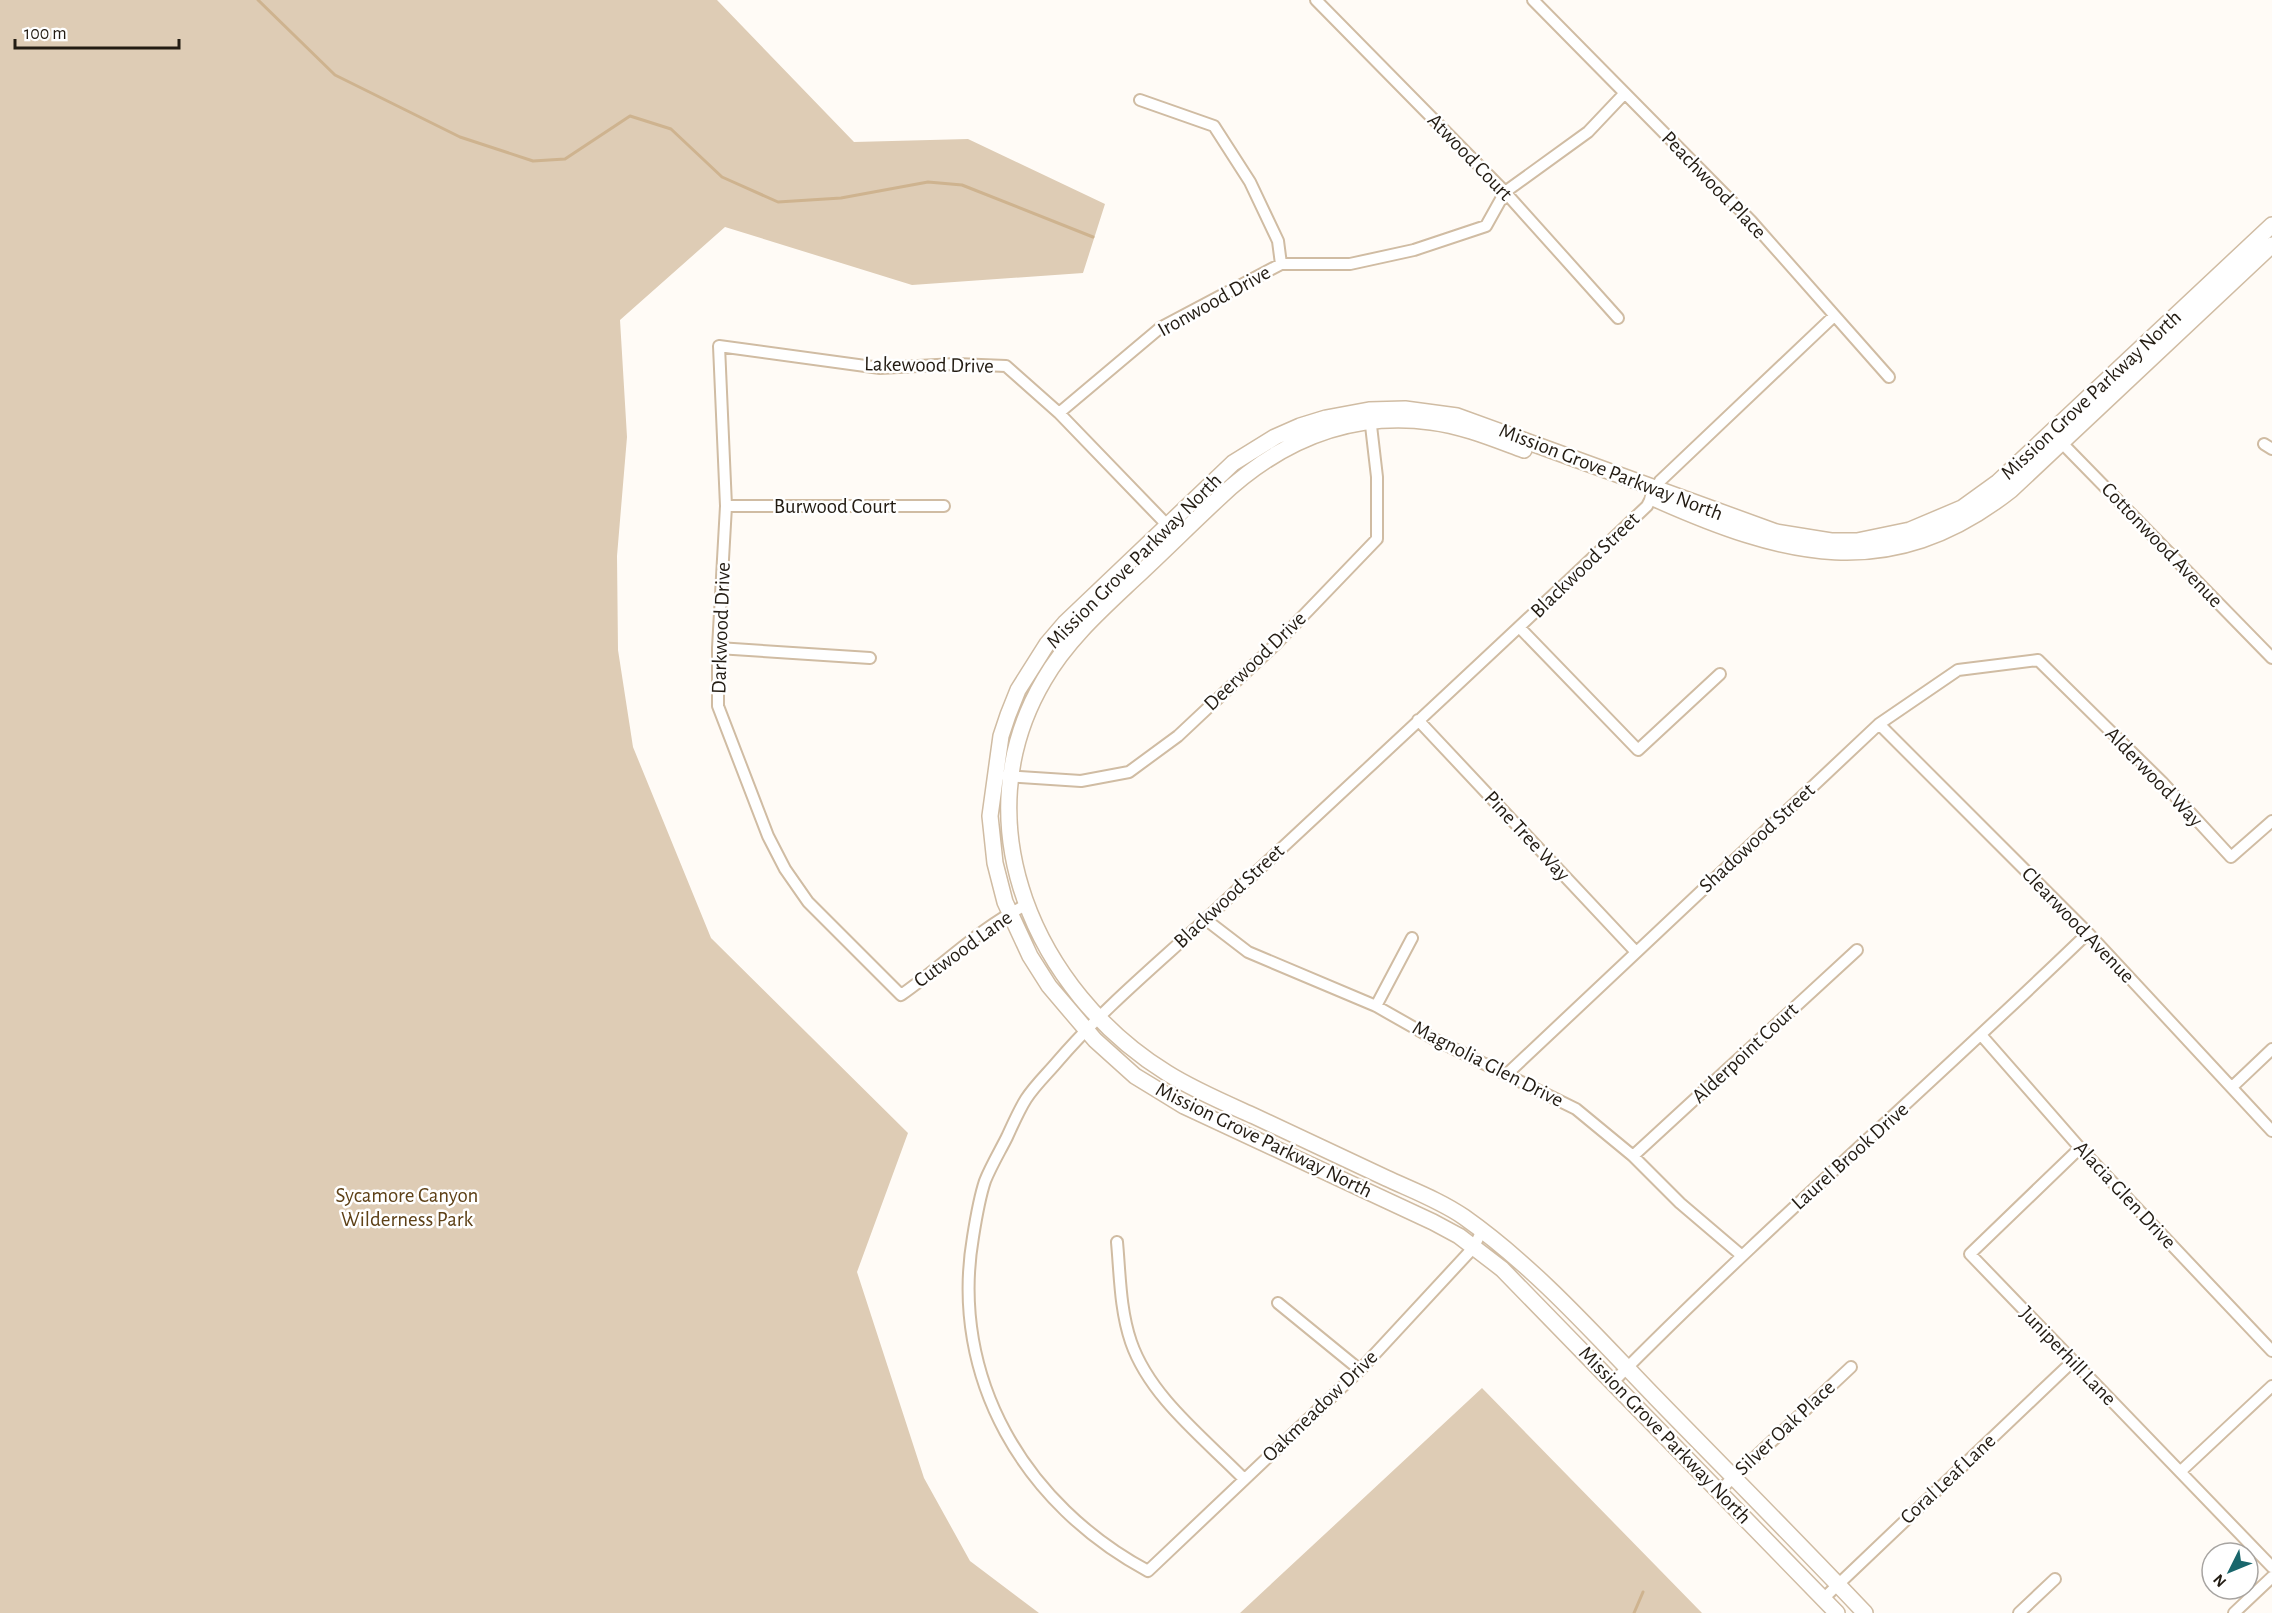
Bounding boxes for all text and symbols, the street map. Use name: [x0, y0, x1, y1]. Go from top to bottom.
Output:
scale bar: [15, 12, 178, 50]
text: 100 m: [24, 25, 67, 43]
street label: Atwood Court: [1424, 109, 1517, 205]
street label: Peachwood Place: [1658, 127, 1770, 243]
street label: Ironwood Drive: [1154, 261, 1274, 341]
street label: Mission Grove Parkway North: [1997, 306, 2185, 484]
street label: Lakewood Drive: [864, 353, 994, 377]
street label: Mission Grove Parkway North: [1496, 420, 1726, 524]
street label: Mission Grove Parkway North: [1043, 470, 1225, 652]
street label: Cottonwood Avenue: [2097, 479, 2227, 611]
street label: Burwood Court: [774, 496, 897, 517]
street label: Blackwood Street: [1527, 508, 1644, 622]
street label: Darkwood Drive: [708, 562, 734, 694]
street label: Deerwood Drive: [1200, 607, 1310, 715]
street label: Alderwood Way: [2101, 723, 2207, 831]
street label: Shadowood Street: [1695, 779, 1819, 897]
street label: Pine Tree Way: [1480, 787, 1574, 885]
street label: Blackwood Street: [1170, 840, 1288, 952]
street label: Clearwood Avenue: [2018, 863, 2138, 987]
street label: Cutwood Lane: [910, 907, 1016, 991]
street label: Alderpoint Court: [1688, 999, 1802, 1107]
street label: Magnolia Glen Drive: [1409, 1017, 1567, 1111]
street label: Mission Grove Parkway North: [1153, 1078, 1375, 1202]
street label: Laurel Brook Drive: [1788, 1098, 1912, 1214]
street label: Alacia Glen Drive: [2070, 1137, 2180, 1253]
park label: Sycamore Canyon Wilderness Park: [336, 1185, 478, 1230]
street label: Juniperhill Lane: [2016, 1302, 2120, 1410]
street label: Mission Grove Parkway North: [1575, 1342, 1755, 1528]
street label: Oakmeadow Drive: [1258, 1346, 1382, 1466]
street label: Silver Oak Place: [1731, 1377, 1839, 1479]
street label: Coral Leaf Lane: [1896, 1430, 2000, 1528]
north arrow: [2200, 1541, 2260, 1601]
text: N: [2210, 1571, 2229, 1590]

